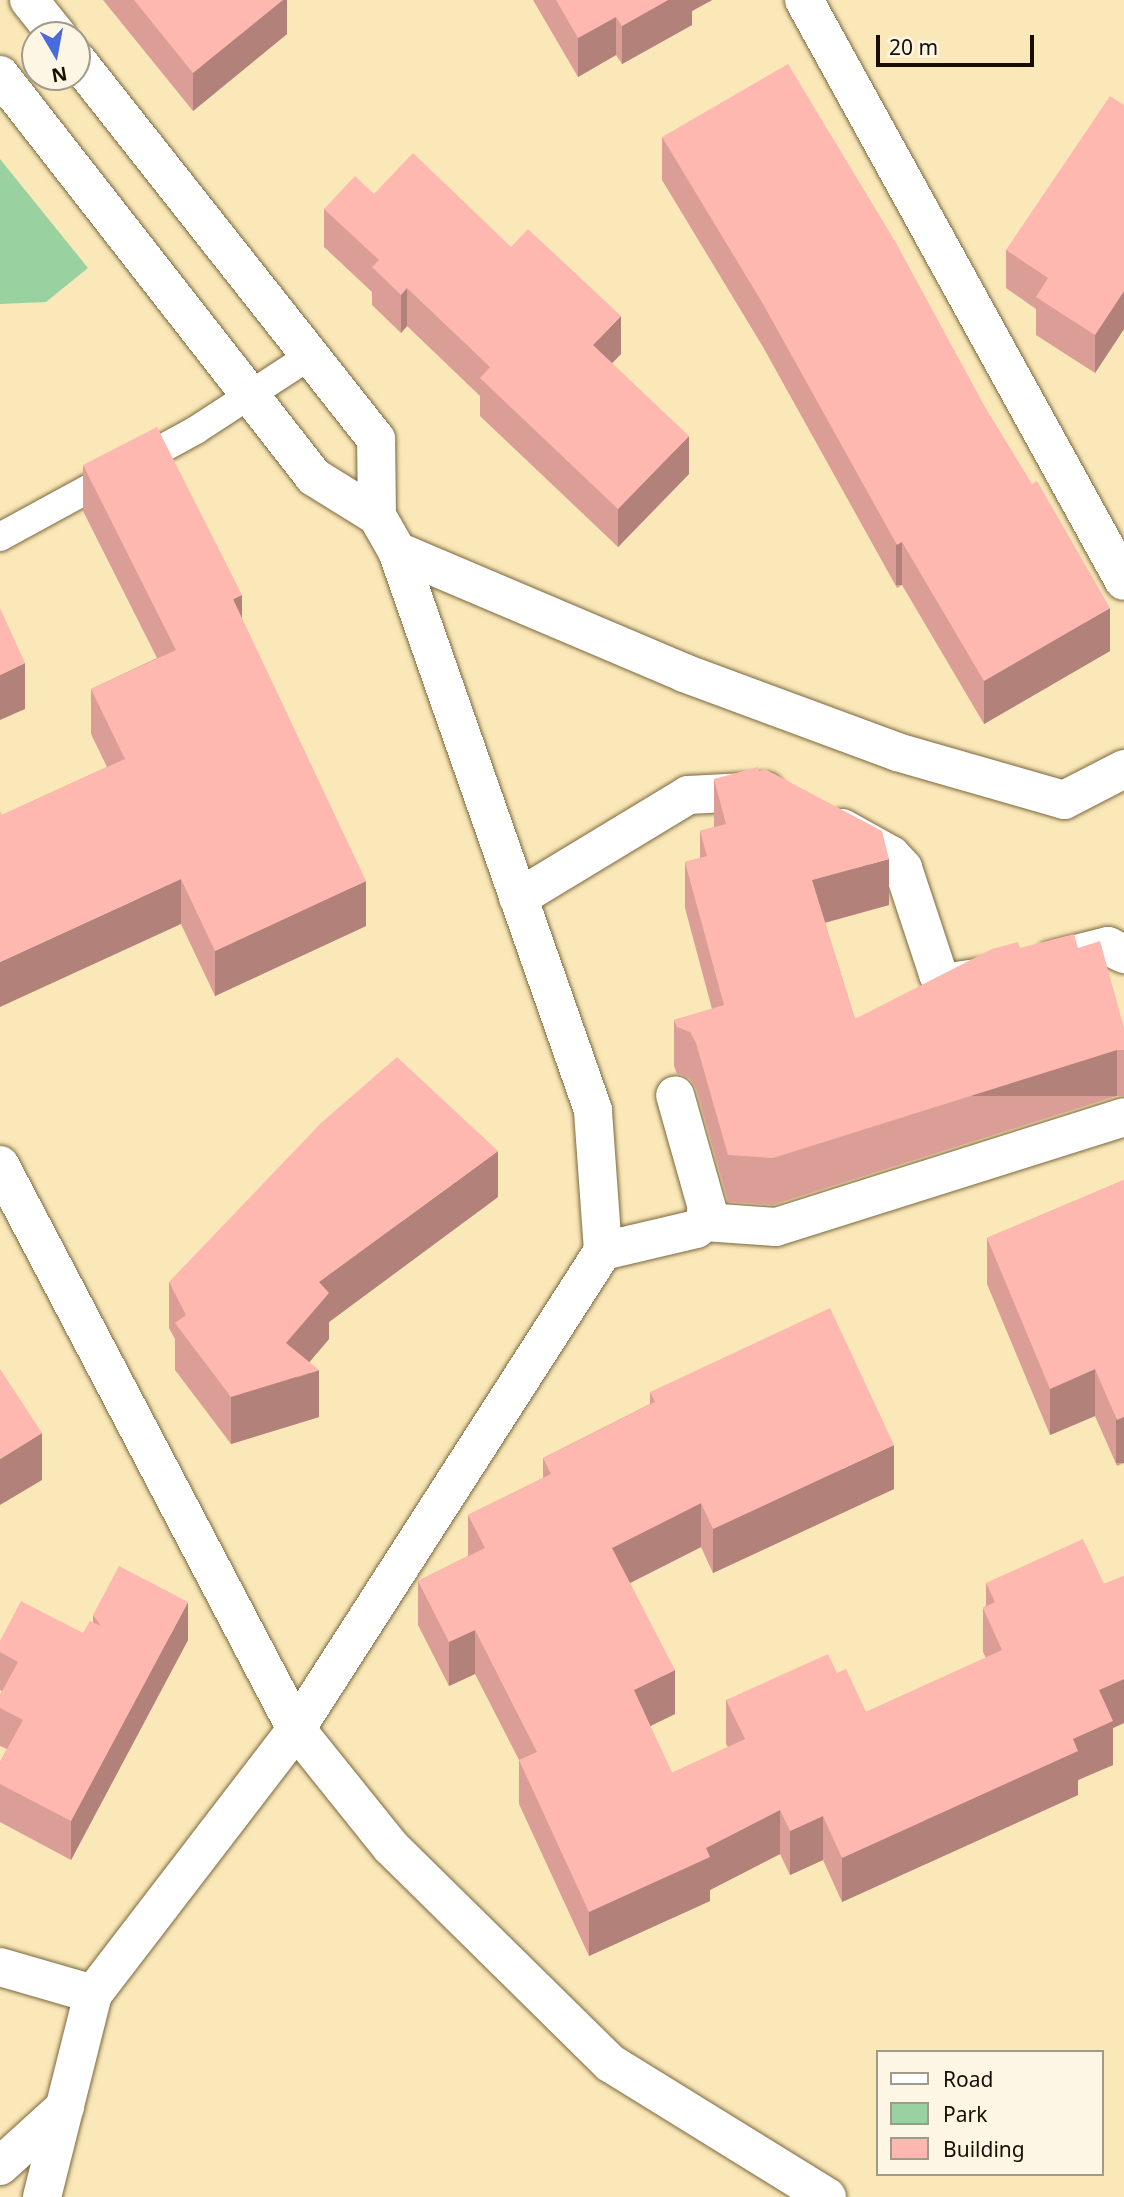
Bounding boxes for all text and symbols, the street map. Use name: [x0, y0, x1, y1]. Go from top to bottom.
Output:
north arrow: [21, 21, 91, 91]
scale bar: [879, 21, 1036, 65]
text: 20 m: [889, 33, 938, 61]
text: N: [49, 61, 69, 89]
legend: [876, 2050, 1103, 2176]
text: Road: [943, 2065, 993, 2093]
text: Park: [943, 2100, 987, 2128]
text: Building: [943, 2135, 1025, 2163]

